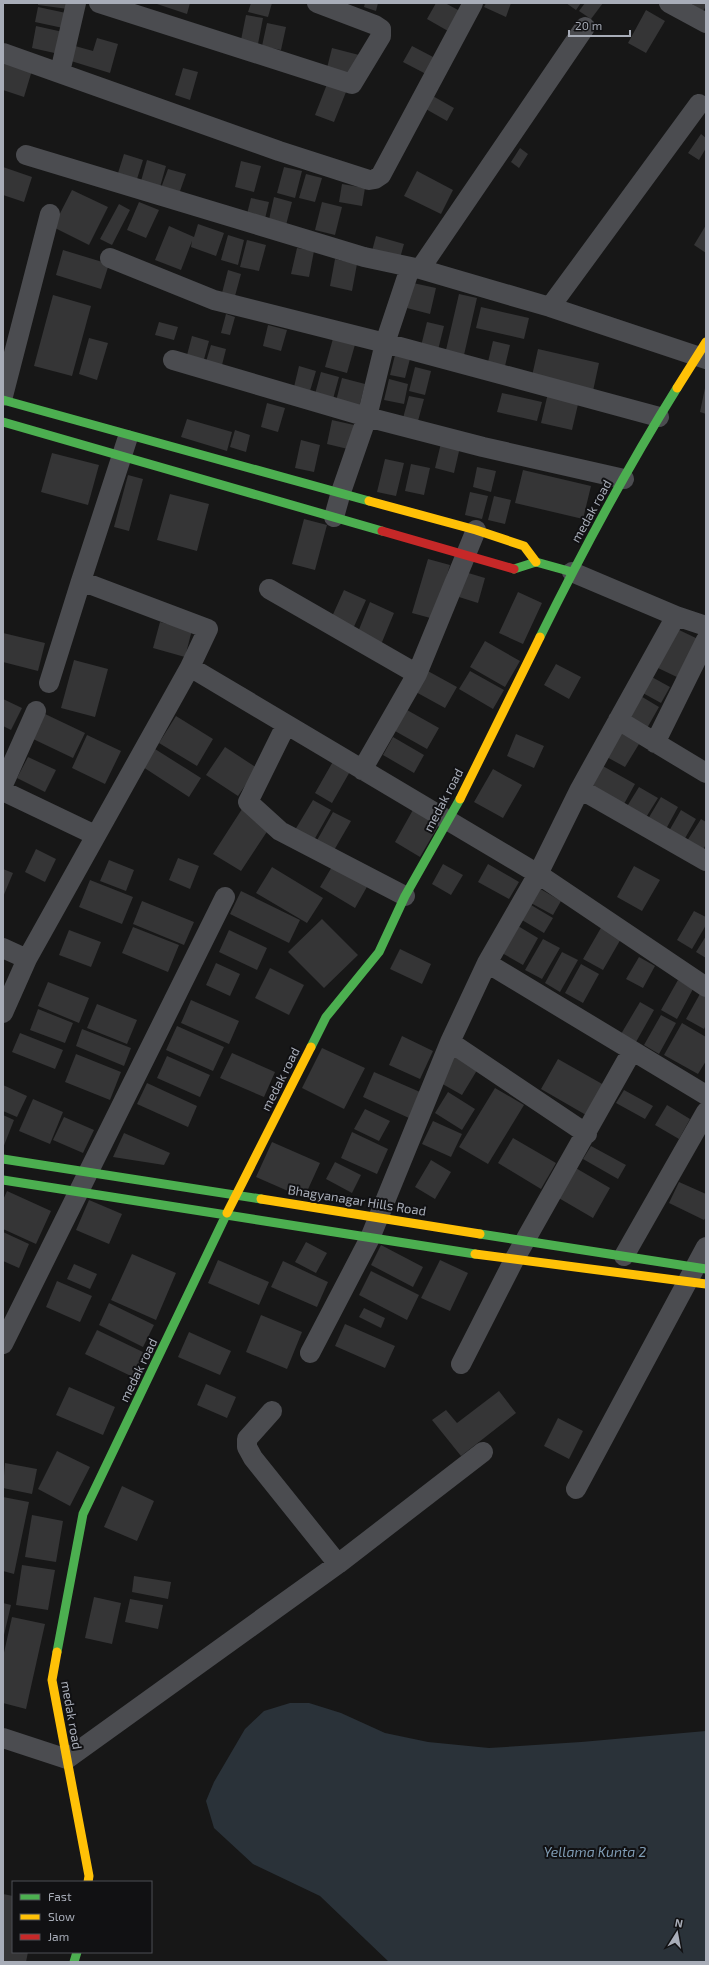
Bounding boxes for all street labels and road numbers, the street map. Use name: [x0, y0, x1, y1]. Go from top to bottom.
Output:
street label: medak road: [567, 477, 615, 545]
street label: medak road: [420, 766, 466, 834]
street label: medak road: [257, 1044, 303, 1114]
street label: Bhagyanagar Hills Road: [287, 1181, 427, 1219]
street label: medak road: [116, 1335, 160, 1405]
street label: medak road: [58, 1679, 86, 1751]

